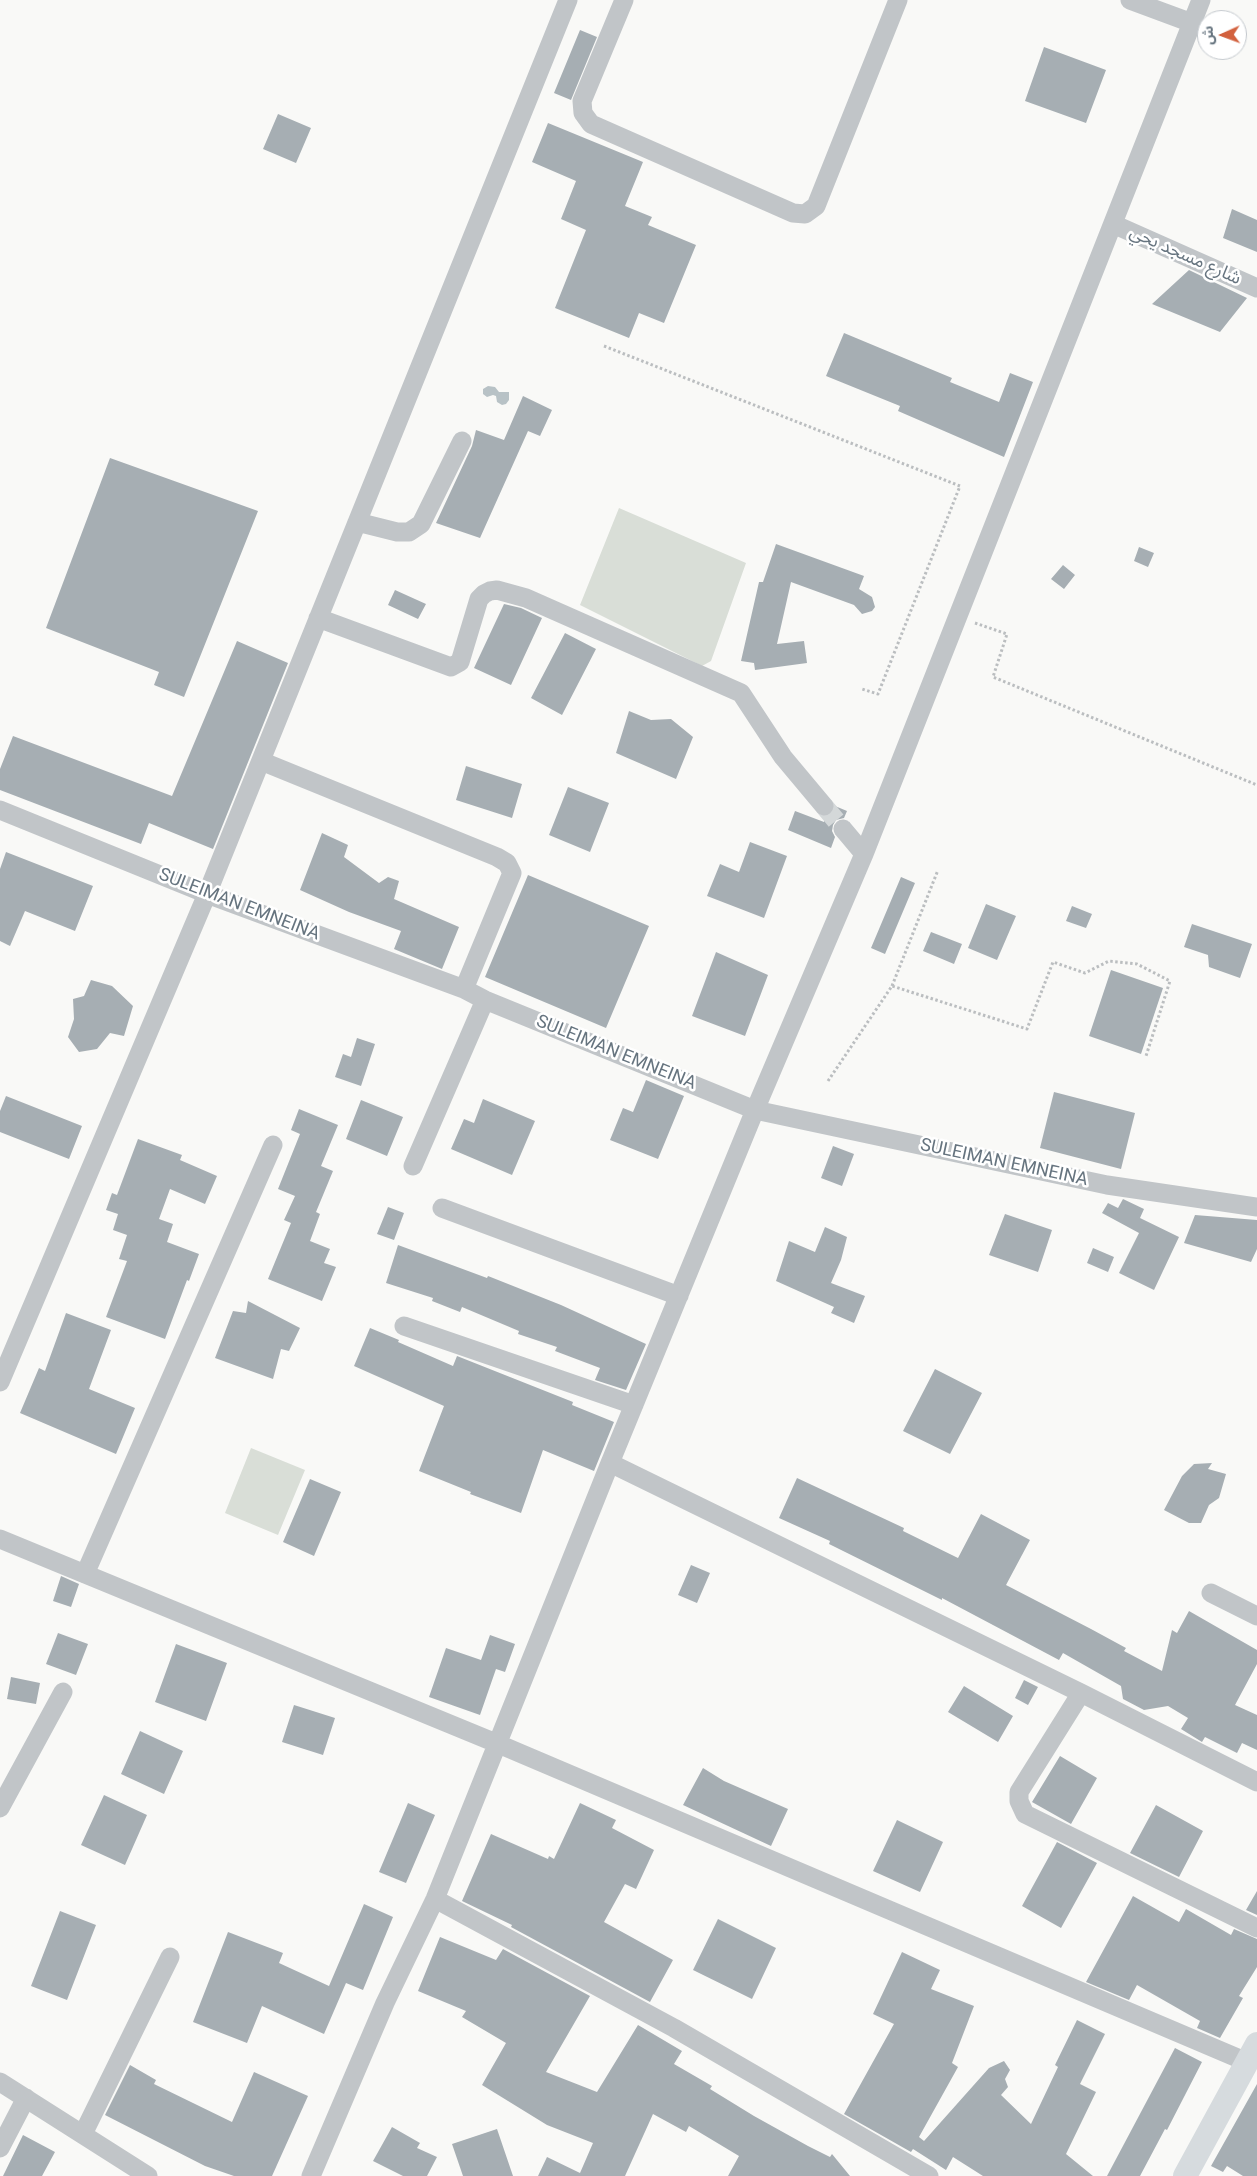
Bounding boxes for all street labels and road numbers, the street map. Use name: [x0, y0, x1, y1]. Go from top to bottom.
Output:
street label: شارع مسجد يحي: [1126, 222, 1244, 290]
street label: SULEIMAN EMNEINA: [155, 864, 323, 946]
street label: SULEIMAN EMNEINA: [533, 1011, 699, 1095]
street label: SULEIMAN EMNEINA: [918, 1135, 1090, 1191]

